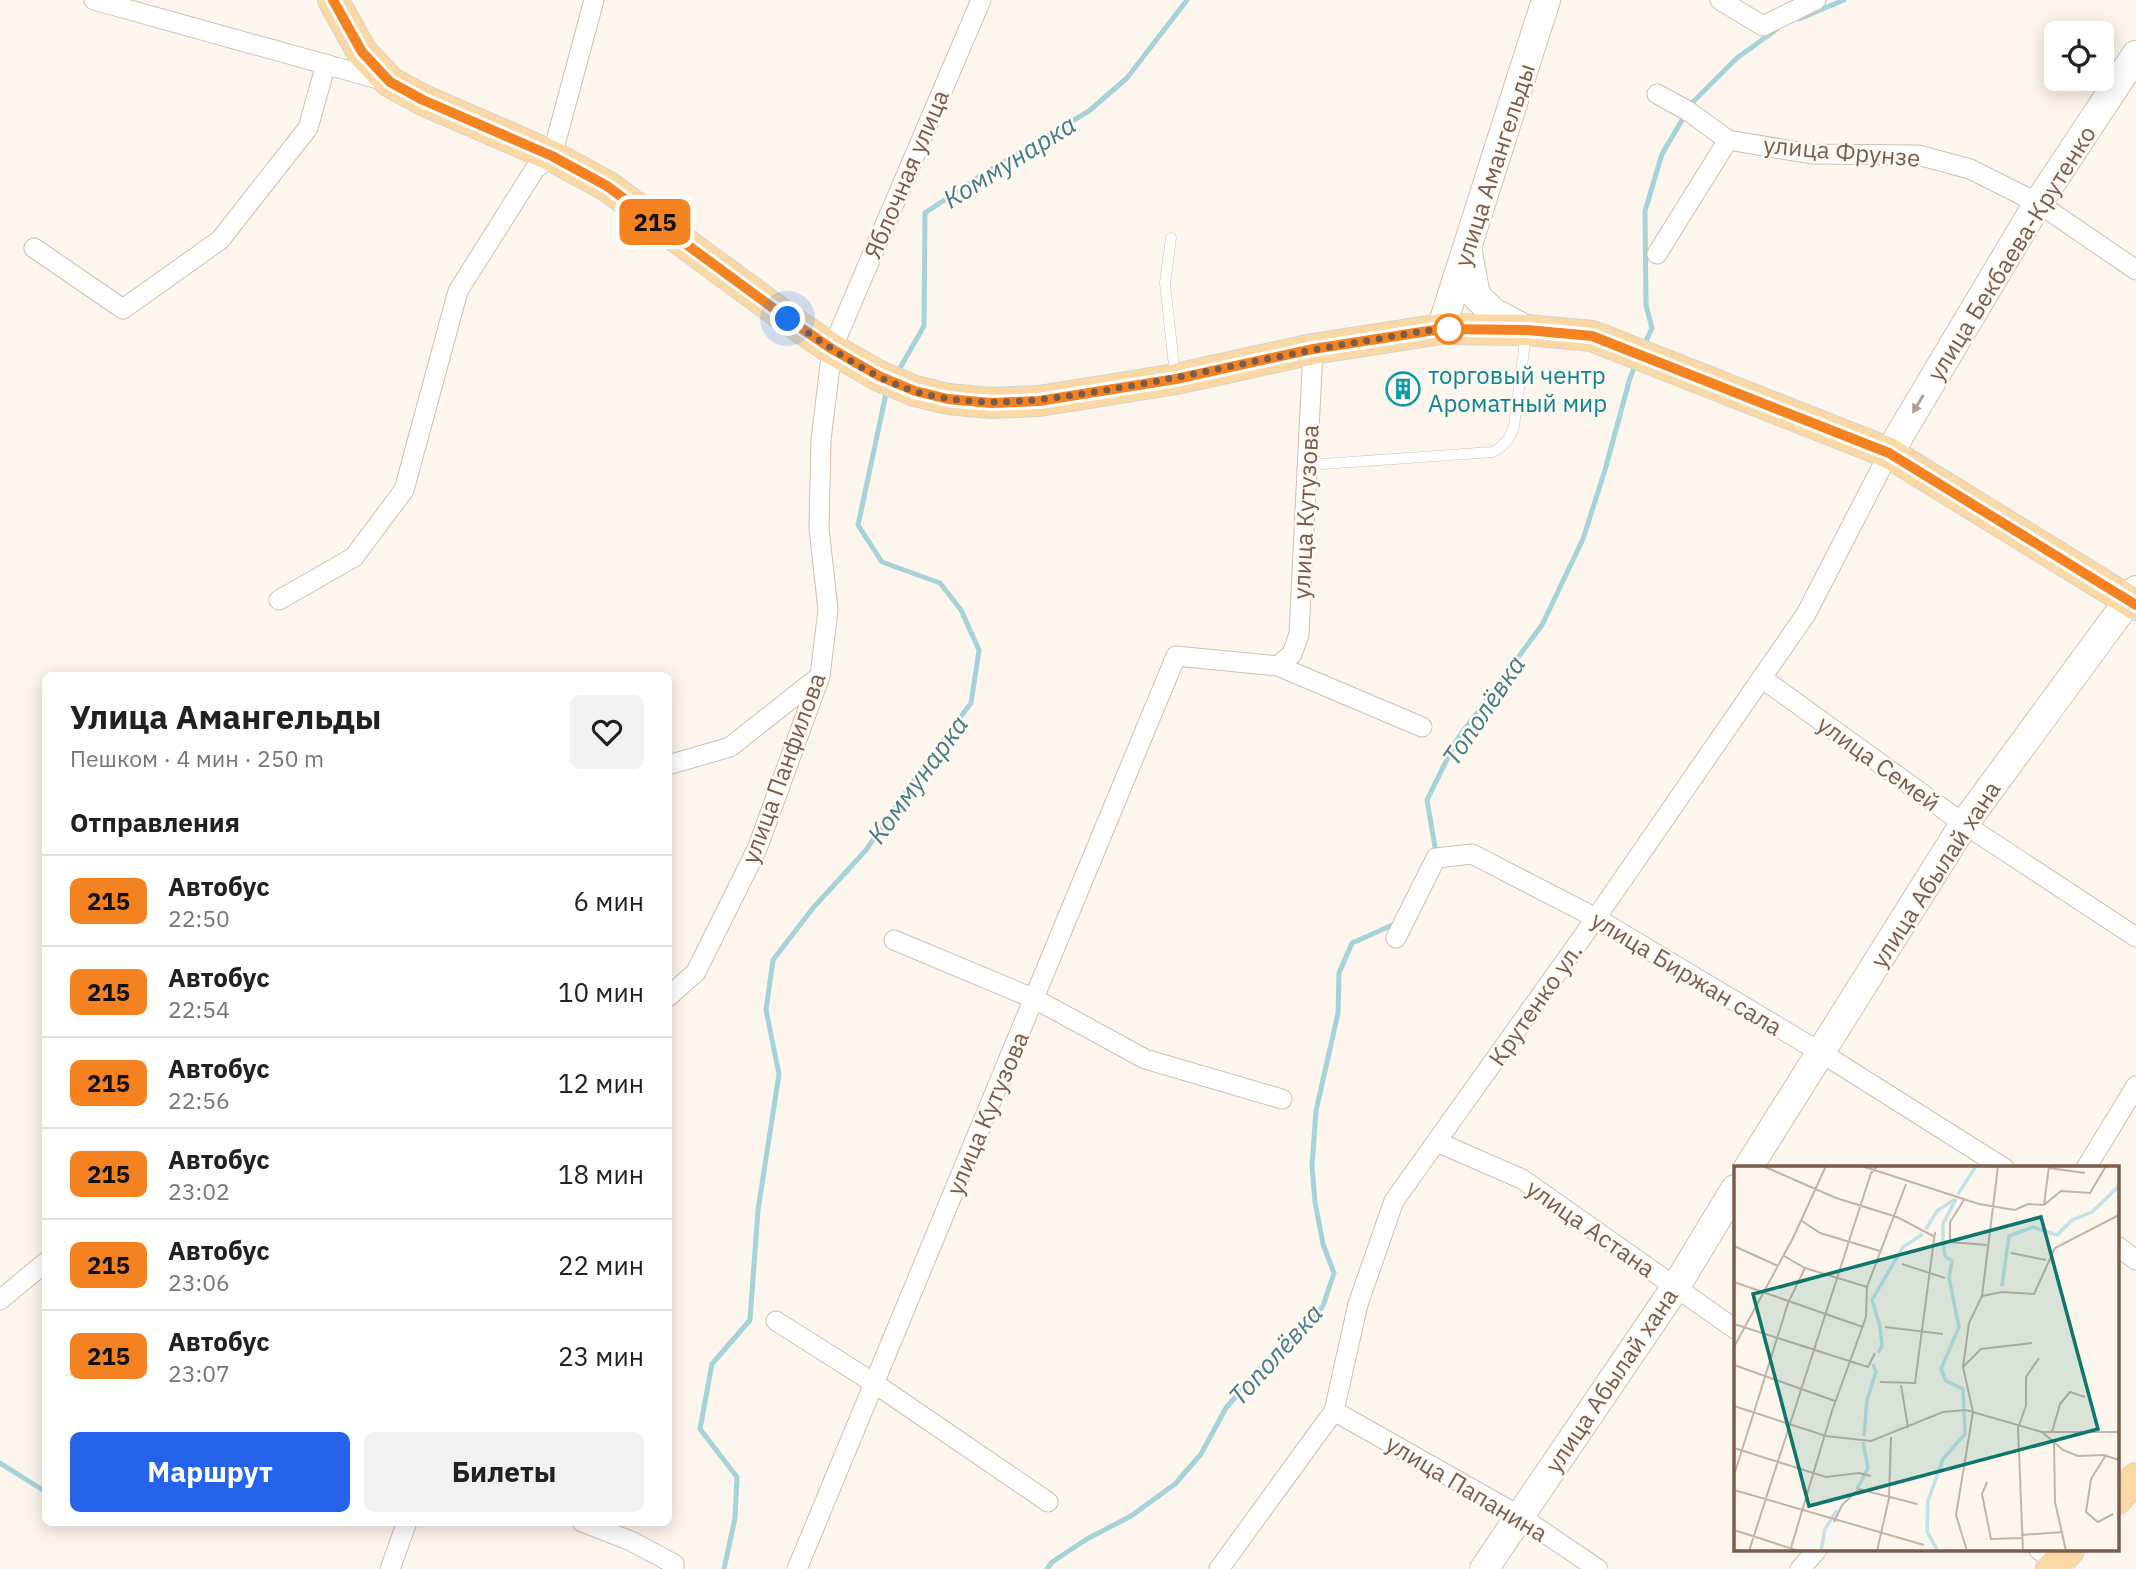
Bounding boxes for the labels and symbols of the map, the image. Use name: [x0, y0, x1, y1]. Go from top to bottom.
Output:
street label: улица Амангельды: [1446, 59, 1542, 271]
street label: Яблочная улица: [856, 84, 956, 263]
water label: Коммунарка: [936, 107, 1082, 215]
street label: улица Бекбаева-Крутенко: [1919, 119, 2103, 387]
street label: улица Фрунзе: [1762, 128, 1922, 174]
line badge: 215: [615, 199, 695, 245]
your location: [770, 301, 805, 336]
unlabelled marker: [1434, 314, 1464, 344]
place label: торговый чентр Ароматный мир: [1428, 359, 1607, 419]
building icon: торговый чентр Ароматный мир: [1384, 370, 1422, 408]
one-way arrow: [1913, 394, 1925, 414]
street label: улица Кутузова: [1284, 424, 1326, 600]
water label: Тополёвка: [1434, 648, 1532, 772]
street label: улица Панфилова: [734, 668, 832, 868]
water label: Коммунарка: [859, 708, 975, 850]
street label: улица Семей: [1811, 708, 1947, 818]
street label: улица Абылай хана: [1863, 774, 2007, 973]
street label: улица Биржан сала: [1586, 903, 1789, 1043]
street label: Крутенко ул.: [1481, 936, 1589, 1072]
street label: улица Кутузова: [938, 1026, 1036, 1200]
inset map: [1734, 1166, 2118, 1552]
street label: улица Астана: [1520, 1172, 1662, 1284]
street label: улица Абылай хана: [1537, 1281, 1685, 1479]
water label: Тополёвка: [1220, 1296, 1330, 1412]
street label: улица Папанина: [1380, 1427, 1554, 1549]

